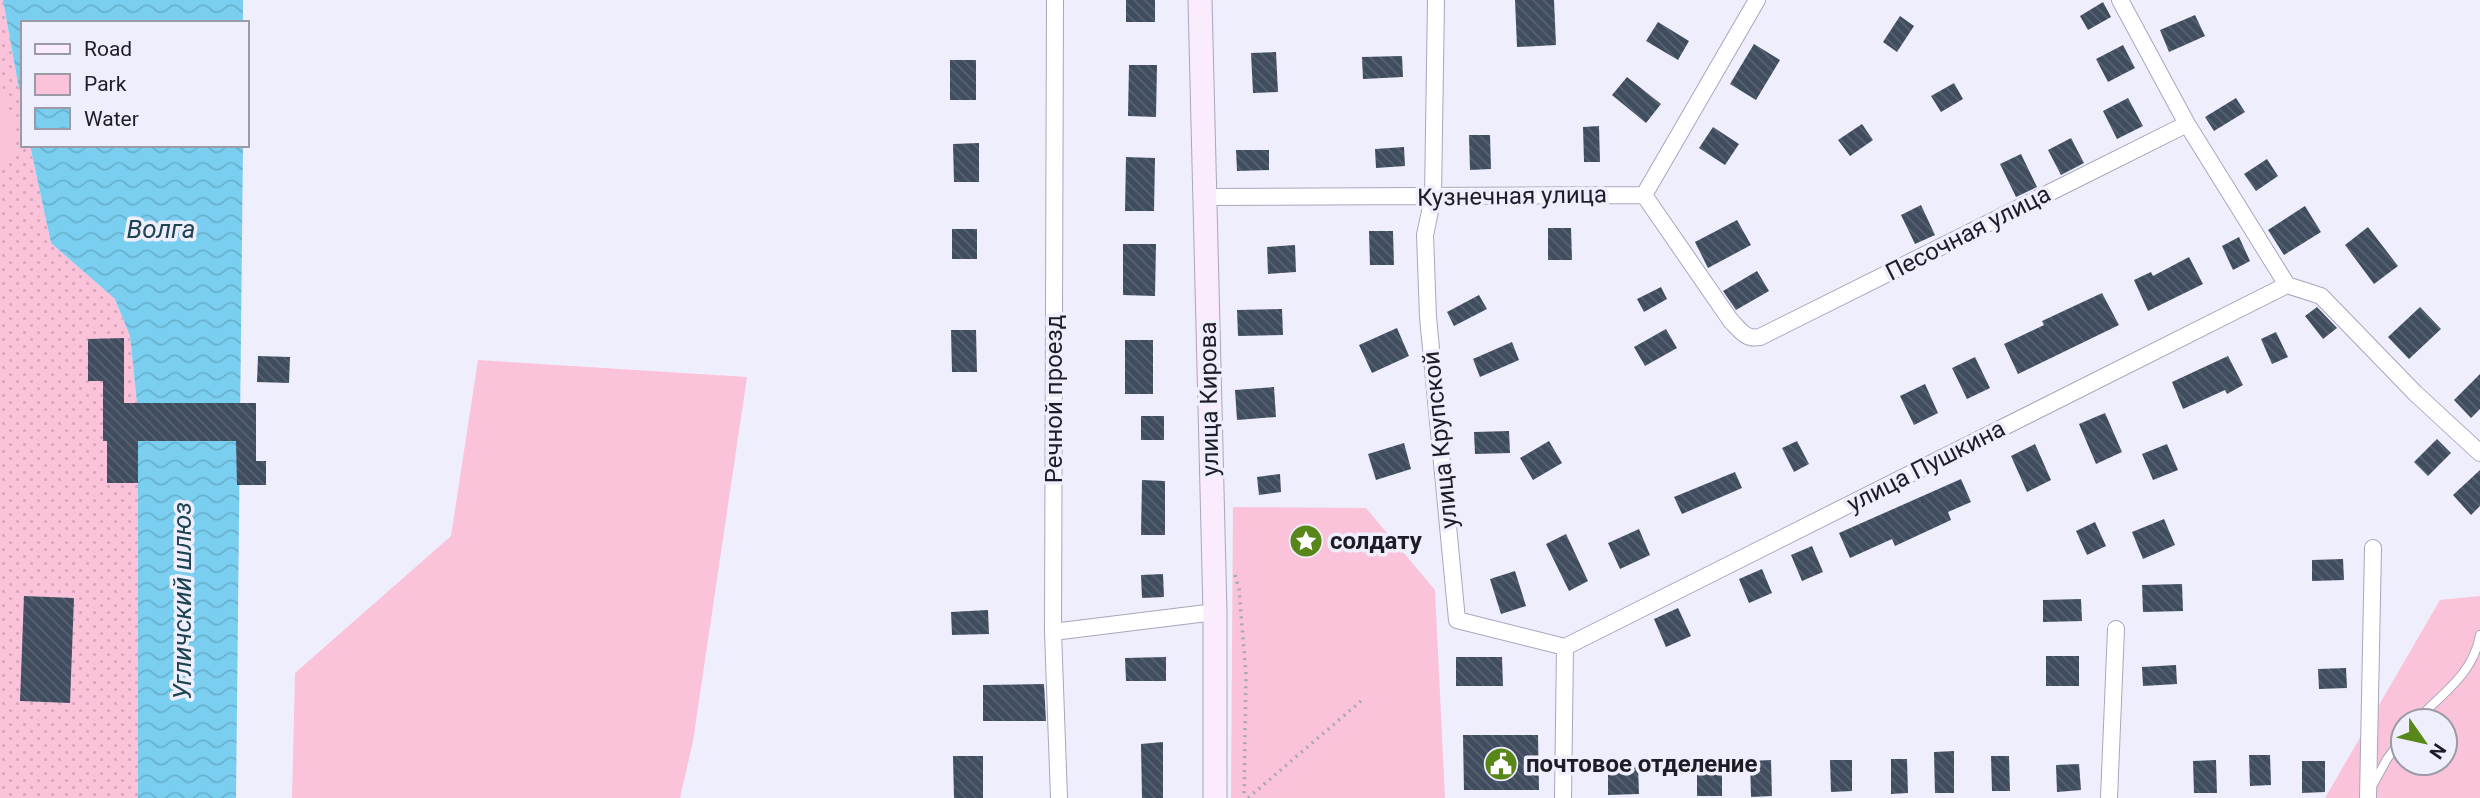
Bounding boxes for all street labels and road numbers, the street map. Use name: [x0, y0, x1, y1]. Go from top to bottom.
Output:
street label: Песочная улица: [1881, 179, 2055, 287]
street label: Кузнечная улица: [1417, 180, 1607, 212]
street label: Речной проезд: [1040, 315, 1068, 483]
street label: улица Кирова: [1194, 321, 1224, 477]
street label: улица Крупской: [1417, 350, 1463, 530]
street label: улица Пушкина: [1842, 414, 2010, 518]

